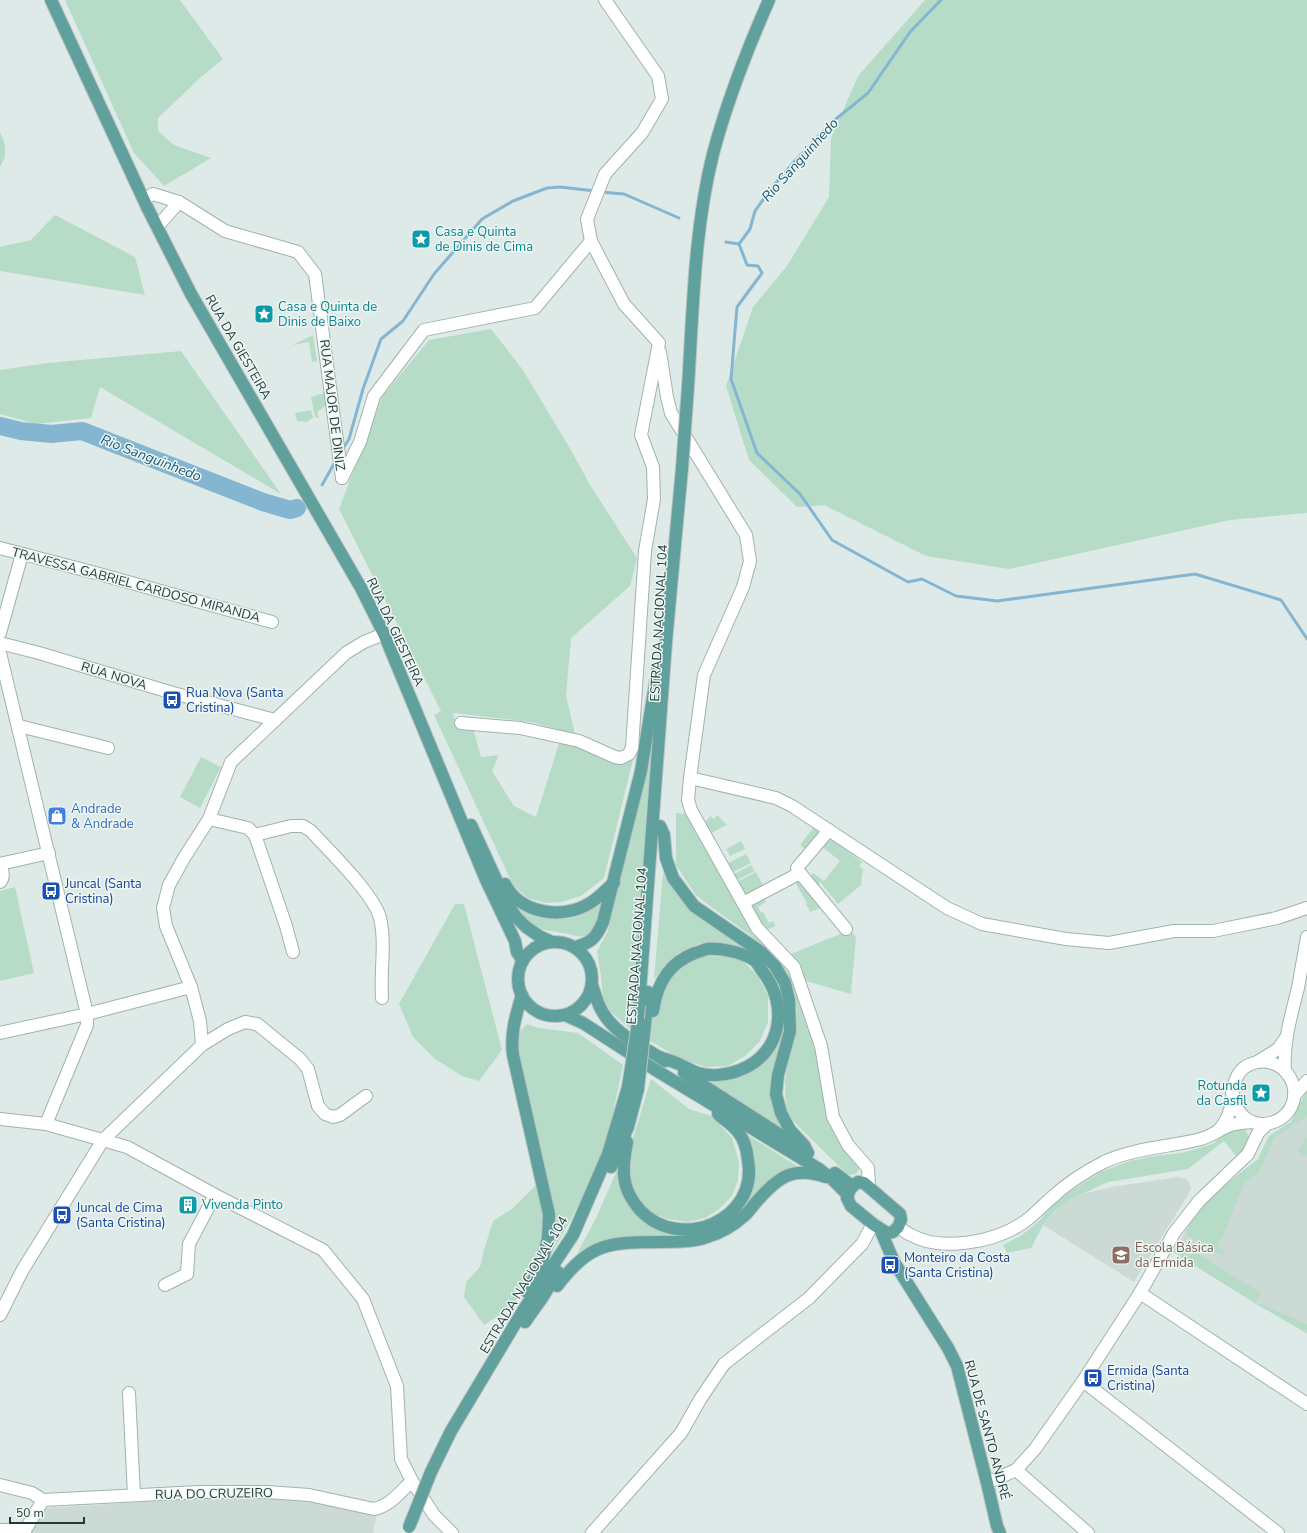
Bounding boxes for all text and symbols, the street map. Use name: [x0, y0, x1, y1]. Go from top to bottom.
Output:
water label: Rio Sanguinhedo: [757, 114, 843, 206]
place label: Casa e Quinta de Dinis de Cima: [435, 223, 533, 256]
place icon: Casa e Quinta de Dinis de Cima: [410, 228, 432, 250]
street label: RUA DA GIESTEIRA: [201, 291, 276, 403]
place label: Casa e Quinta de Dinis de Baixo: [278, 298, 377, 331]
place icon: Casa e Quinta de Dinis de Baixo: [253, 303, 275, 325]
street label: RUA MAJOR DE DINIZ: [315, 338, 349, 472]
water label: Rio Sanguinhedo: [98, 430, 204, 486]
street label: TRAVESSA GABRIEL CARDOSO MIRANDA: [10, 543, 263, 627]
street label: ESTRADA NACIONAL 104: [646, 544, 672, 702]
street label: RUA DA GIESTEIRA: [362, 575, 428, 690]
street label: RUA NOVA: [79, 657, 150, 695]
place label: Rua Nova (Santa Cristina): [186, 684, 284, 717]
bus stop icon: Rua Nova (Santa Cristina): [161, 689, 183, 711]
place label: Andrade & Andrade: [71, 800, 134, 833]
shop icon: Andrade & Andrade: [46, 805, 68, 827]
street label: ESTRADA NACIONAL 104: [623, 867, 651, 1025]
place label: Juncal (Santa Cristina): [64, 875, 142, 908]
bus stop icon: Juncal (Santa Cristina): [40, 880, 62, 902]
place label: Rotunda da Casfil: [1196, 1077, 1247, 1110]
place icon: Rotunda da Casfil: [1250, 1082, 1272, 1104]
building icon: Vivenda Pinto: [177, 1194, 199, 1216]
place label: Vivenda Pinto: [201, 1196, 283, 1214]
place label: Juncal de Cima (Santa Cristina): [75, 1199, 166, 1232]
bus stop icon: Juncal de Cima (Santa Cristina): [51, 1204, 73, 1226]
street label: ESTRADA NACIONAL 104: [476, 1213, 572, 1357]
place label: Escola Básica da Ermida: [1135, 1239, 1214, 1272]
school or university icon: Escola Básica da Ermida: [1110, 1244, 1132, 1266]
place label: Monteiro da Costa (Santa Cristina): [904, 1249, 1010, 1282]
bus stop icon: Monteiro da Costa (Santa Cristina): [879, 1254, 901, 1276]
street label: RUA DE SANTO ANDRÉ: [960, 1358, 1015, 1502]
place label: Ermida (Santa Cristina): [1107, 1362, 1189, 1395]
bus stop icon: Ermida (Santa Cristina): [1082, 1367, 1104, 1389]
street label: RUA DO CRUZEIRO: [155, 1484, 273, 1504]
scale bar: [10, 1499, 84, 1525]
text: 50 m: [16, 1505, 44, 1521]

